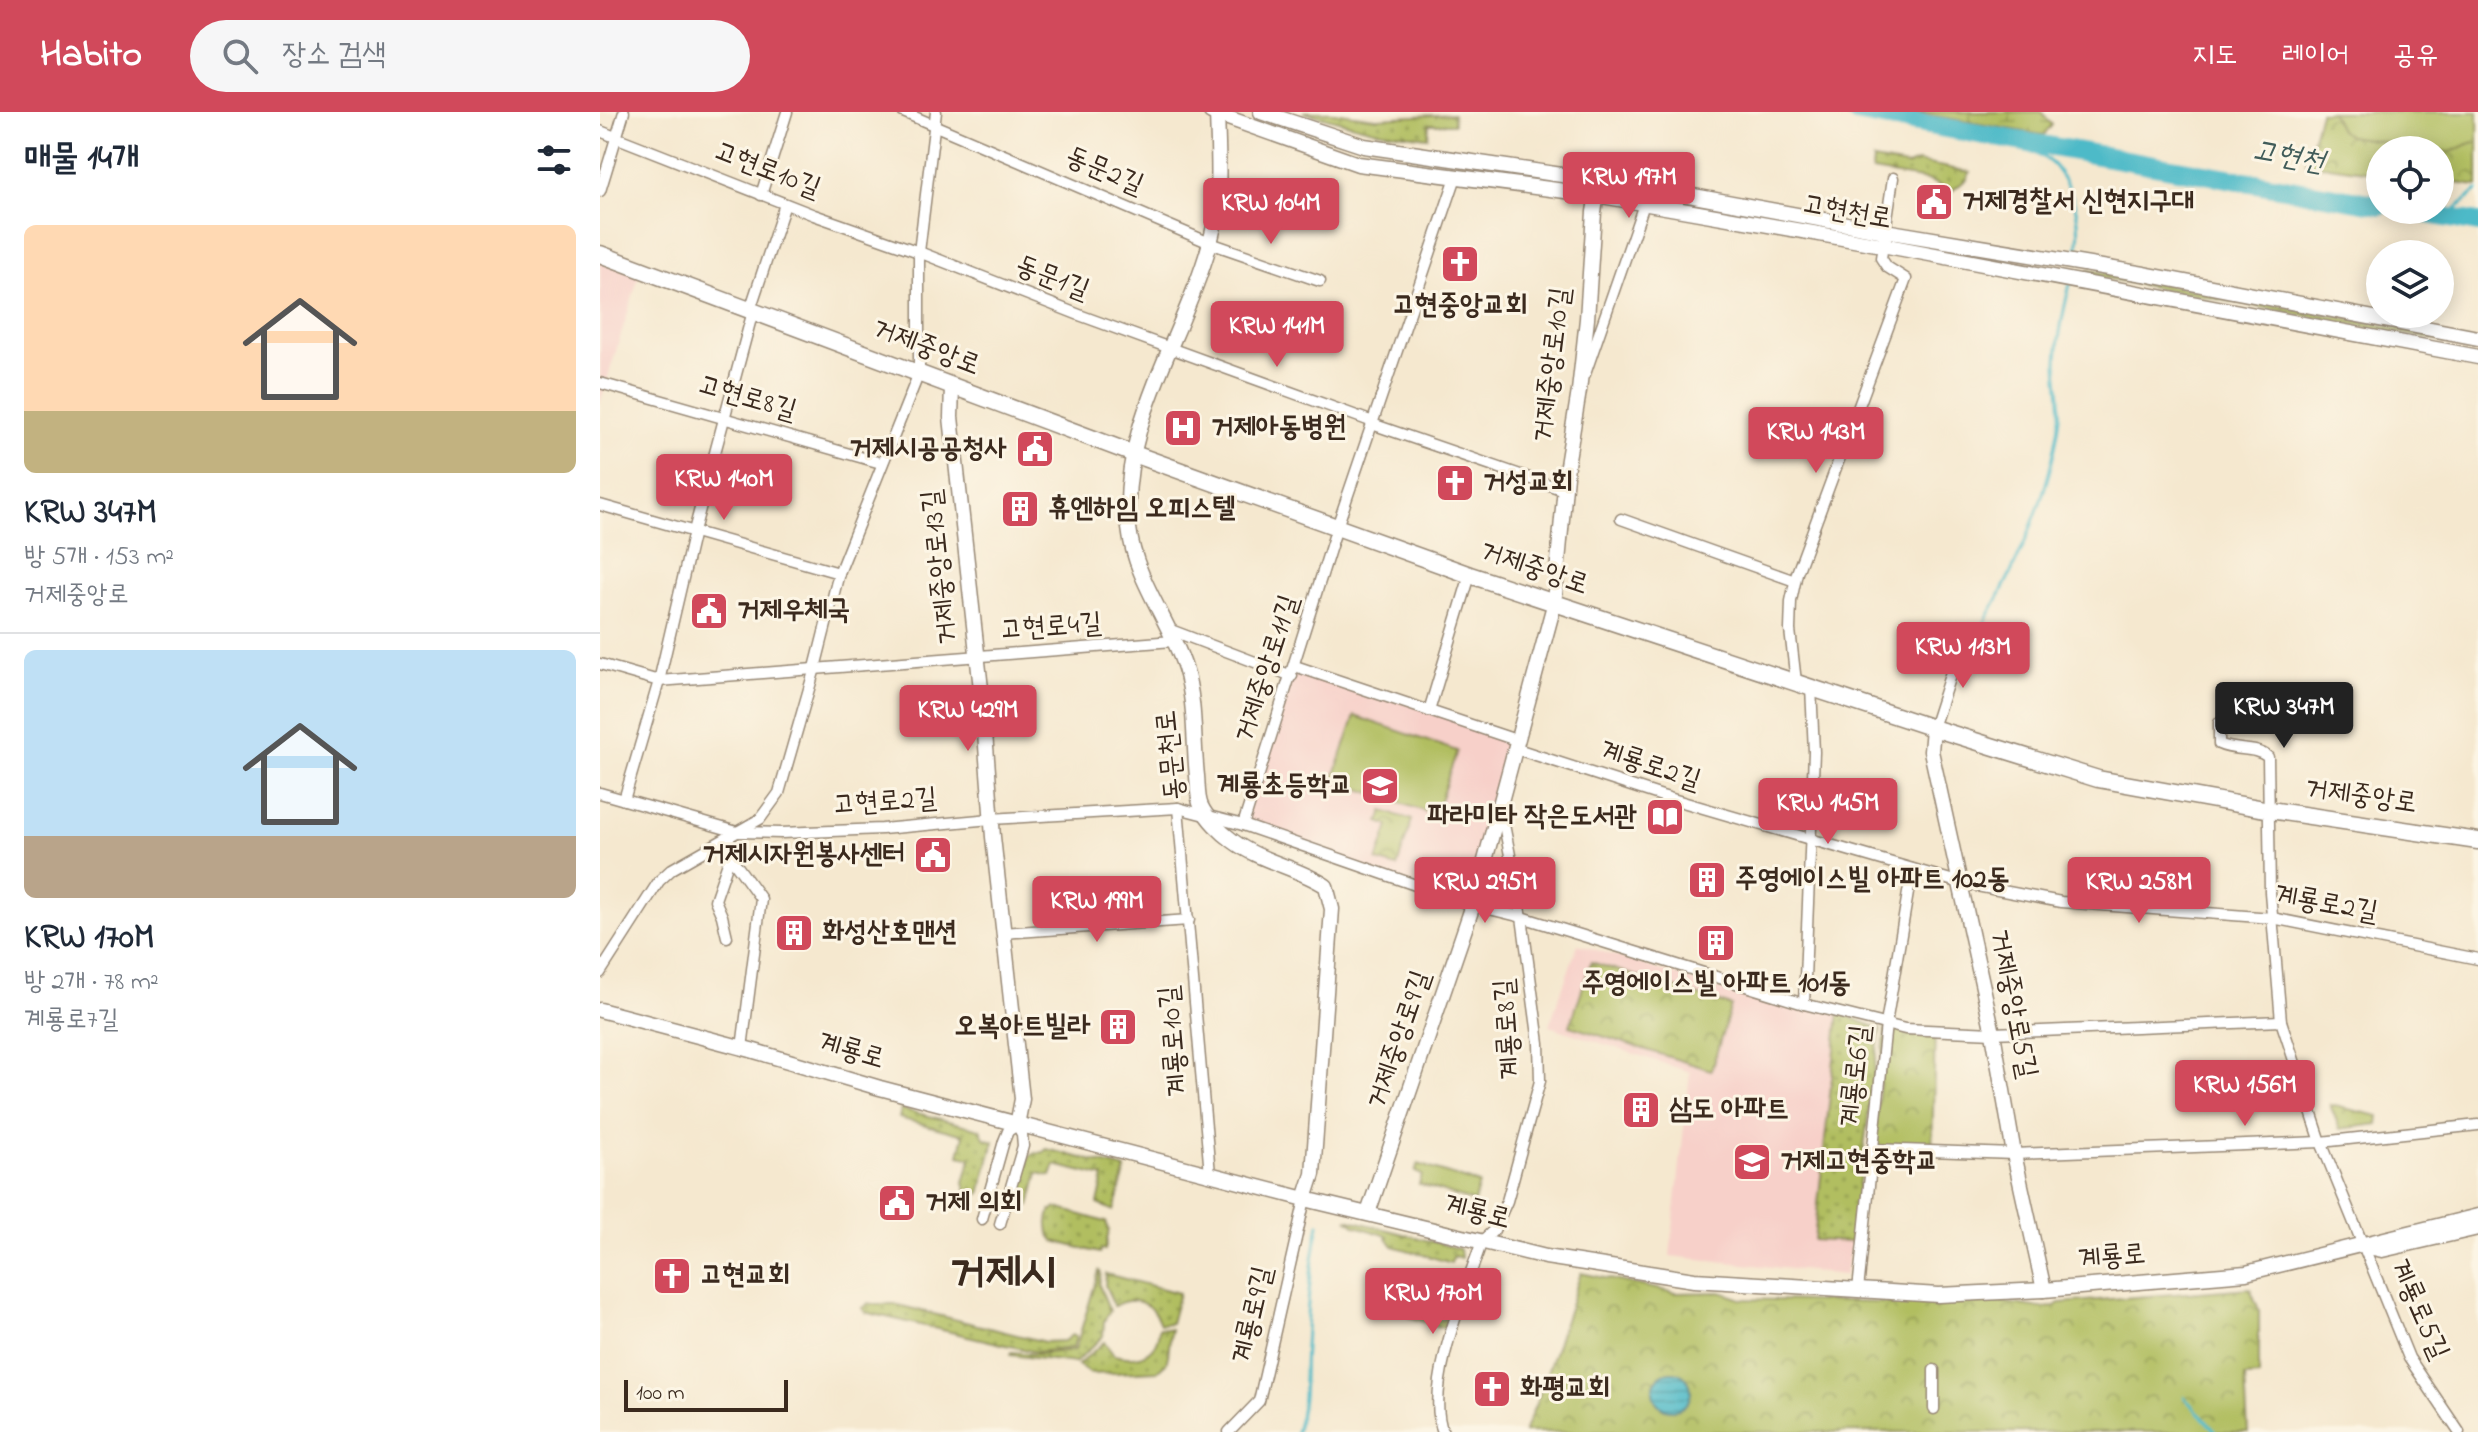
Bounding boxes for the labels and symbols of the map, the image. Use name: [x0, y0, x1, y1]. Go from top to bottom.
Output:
water label: 고현천: [2249, 130, 2330, 186]
street label: 고현로10길: [708, 132, 826, 210]
street label: 동문2길: [1058, 137, 1150, 207]
pin: KRW 197M: [1546, 152, 1712, 220]
pin: KRW 104M: [1188, 178, 1354, 246]
public building icon: 거제경찰서 신현지구대: [1913, 181, 1955, 223]
place label: 거제경찰서 신현지구대: [1962, 182, 2194, 223]
street label: 고현천로: [1799, 185, 1895, 241]
church icon: 고현중앙교회: [1439, 243, 1481, 285]
street label: 동문1길: [1009, 246, 1095, 312]
street label: 거제중앙로10길: [1523, 285, 1583, 445]
place label: 고현중앙교회: [1392, 286, 1528, 327]
pin: KRW 141M: [1194, 301, 1360, 369]
street label: 거제중앙로: [866, 309, 986, 387]
street label: 고현로8길: [693, 365, 801, 433]
hospital icon: 거제아동병원: [1162, 407, 1204, 449]
pin: KRW 143M: [1733, 407, 1899, 475]
place label: 거제아동병원: [1211, 408, 1346, 449]
public building icon: 거제시공공청사: [1014, 428, 1056, 470]
place label: 거제시공공청사: [849, 429, 1007, 470]
pin: KRW 140M: [641, 454, 807, 522]
church icon: 거성교회: [1434, 462, 1476, 504]
place label: 거성교회: [1483, 463, 1573, 504]
street label: 거제중앙로13길: [912, 487, 970, 647]
building icon: 휴엔하임 오피스텔: [999, 488, 1041, 530]
place label: 휴엔하임 오피스텔: [1048, 489, 1236, 530]
street label: 거제중앙로: [1474, 531, 1594, 607]
public building icon: 거제우체국: [688, 590, 730, 632]
street label: 거제중앙로11길: [1225, 590, 1311, 748]
place label: 거제우체국: [737, 591, 850, 632]
street label: 고현로4길: [999, 604, 1103, 652]
pin: KRW 113M: [1880, 622, 2046, 690]
pin: KRW 347M: [2201, 682, 2367, 750]
pin: KRW 429M: [885, 685, 1051, 753]
street label: 동문천로: [1147, 708, 1197, 802]
street label: 계룡로2길: [1594, 731, 1706, 803]
school or university icon: 계룡초등학교: [1359, 765, 1401, 807]
place label: 계룡초등학교: [1217, 766, 1352, 807]
street label: 거제중앙로: [2302, 769, 2420, 825]
pin: KRW 145M: [1745, 778, 1911, 846]
street label: 고현로2길: [832, 779, 938, 827]
library icon: 파라미타 작은도서관: [1644, 796, 1686, 838]
place label: 파라미타 작은도서관: [1427, 797, 1637, 838]
public building icon: 거제시자원봉사센터: [912, 834, 954, 876]
place label: 거제시자원봉사센터: [702, 835, 905, 876]
pin: KRW 295M: [1402, 857, 1568, 925]
pin: KRW 258M: [2056, 857, 2222, 925]
building icon: 주영에이스빌 아파트 102동: [1686, 859, 1728, 901]
place label: 주영에이스빌 아파트 102동: [1735, 860, 2009, 901]
pin: KRW 199M: [1014, 876, 1180, 944]
street label: 계룡로2길: [2271, 876, 2381, 934]
building icon: 화성산호맨션: [773, 912, 815, 954]
place label: 화성산호맨션: [822, 913, 957, 954]
building icon: 주영에이스빌 아파트 101동: [1695, 922, 1737, 964]
street label: 거제중앙로5길: [1977, 926, 2047, 1082]
place label: 주영에이스빌 아파트 101동: [1581, 964, 1851, 1005]
street label: 거제중앙로9길: [1357, 965, 1443, 1115]
street label: 계룡로8길: [1485, 977, 1533, 1081]
street label: 계룡로10길: [1150, 984, 1200, 1098]
building icon: 오복아트빌라: [1097, 1006, 1139, 1048]
place label: 오복아트빌라: [955, 1007, 1090, 1048]
street label: 계룡로: [813, 1023, 889, 1081]
street label: 계룡로6길: [1831, 1023, 1883, 1129]
pin: KRW 156M: [2162, 1060, 2328, 1128]
building icon: 삼도 아파트: [1620, 1089, 1662, 1131]
place label: 삼도 아파트: [1669, 1090, 1789, 1131]
school or university icon: 거제고현중학교: [1731, 1141, 1773, 1183]
place label: 거제고현중학교: [1780, 1142, 1938, 1183]
public building icon: 거제 의회: [876, 1182, 918, 1224]
place label: 거제 의회: [925, 1183, 1022, 1224]
street label: 계룡로: [1439, 1185, 1515, 1241]
street label: 계룡로: [2077, 1235, 2147, 1281]
district label: 거제시: [950, 1242, 1056, 1306]
street label: 계룡로5길: [2378, 1253, 2458, 1367]
church icon: 고현교회: [651, 1255, 693, 1297]
place label: 고현교회: [700, 1256, 790, 1297]
street label: 계룡로9길: [1223, 1262, 1285, 1368]
pin: KRW 170M: [1350, 1268, 1516, 1336]
church icon: 화평교회: [1471, 1368, 1513, 1410]
place label: 화평교회: [1520, 1369, 1610, 1410]
scale bar: [624, 1376, 788, 1412]

